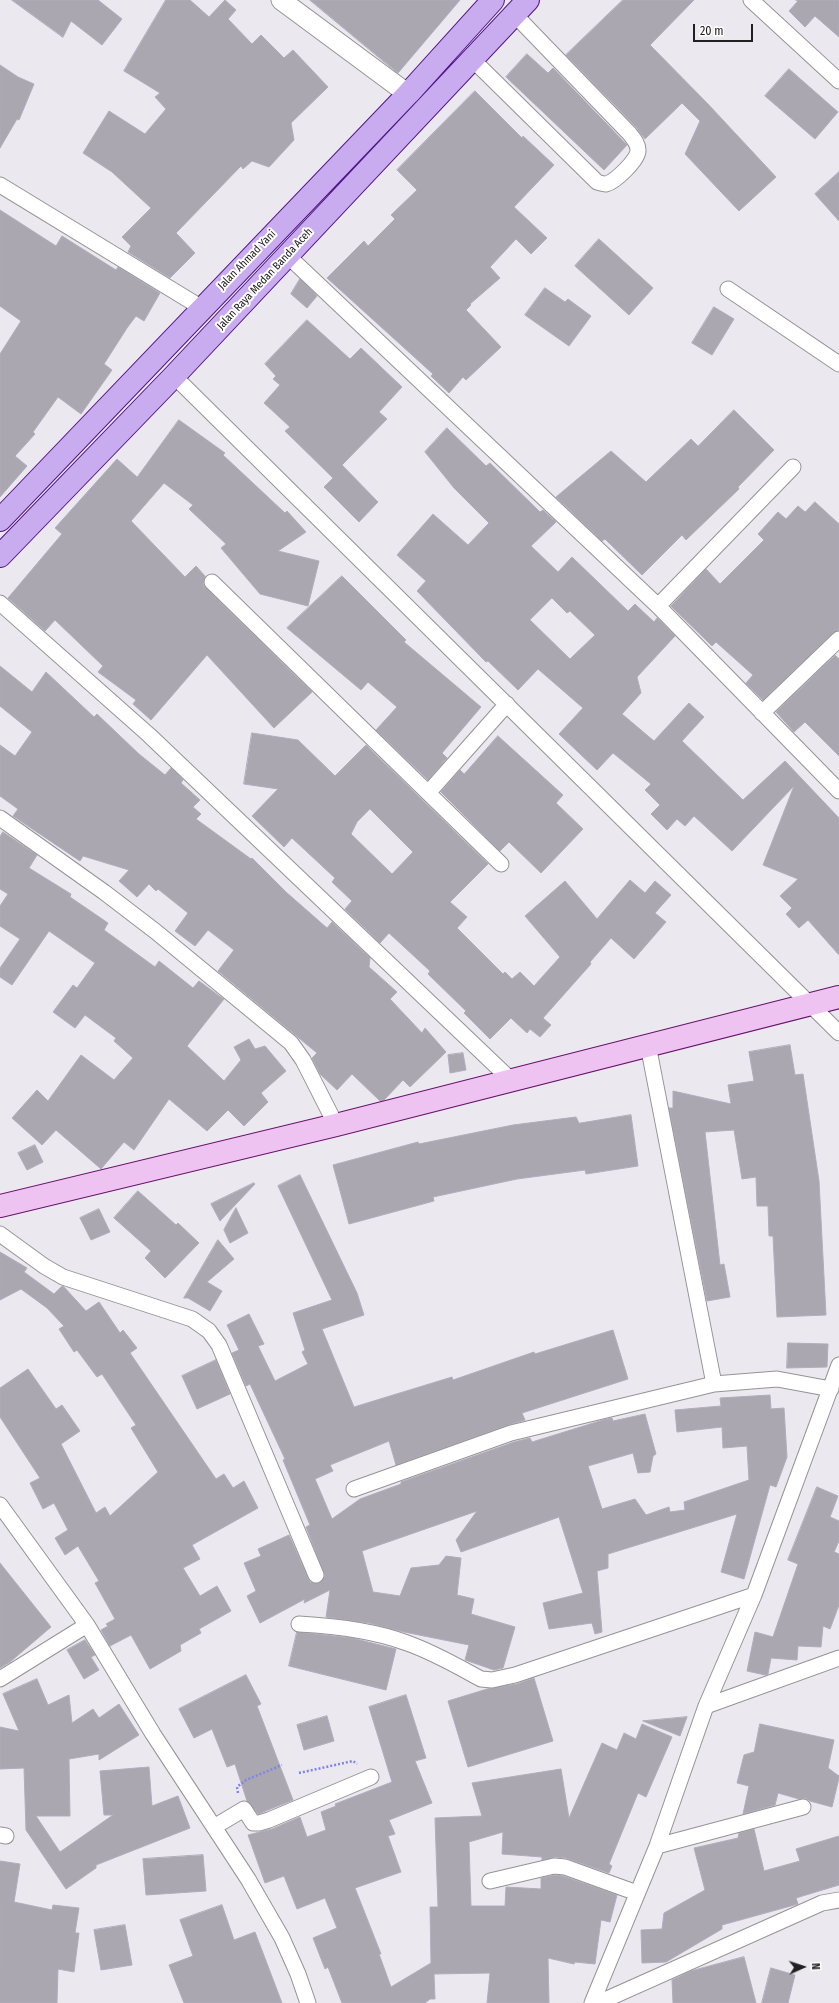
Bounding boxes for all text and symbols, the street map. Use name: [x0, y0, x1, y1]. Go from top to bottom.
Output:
scale bar: [695, 16, 755, 42]
text: 20 m: [700, 24, 724, 38]
street label: Jalan Raya Medan Banda Aceh: [214, 225, 316, 333]
street label: Jalan Ahmad Yani: [215, 228, 279, 292]
north arrow: [783, 1947, 823, 1987]
text: N: [809, 1963, 822, 1970]

